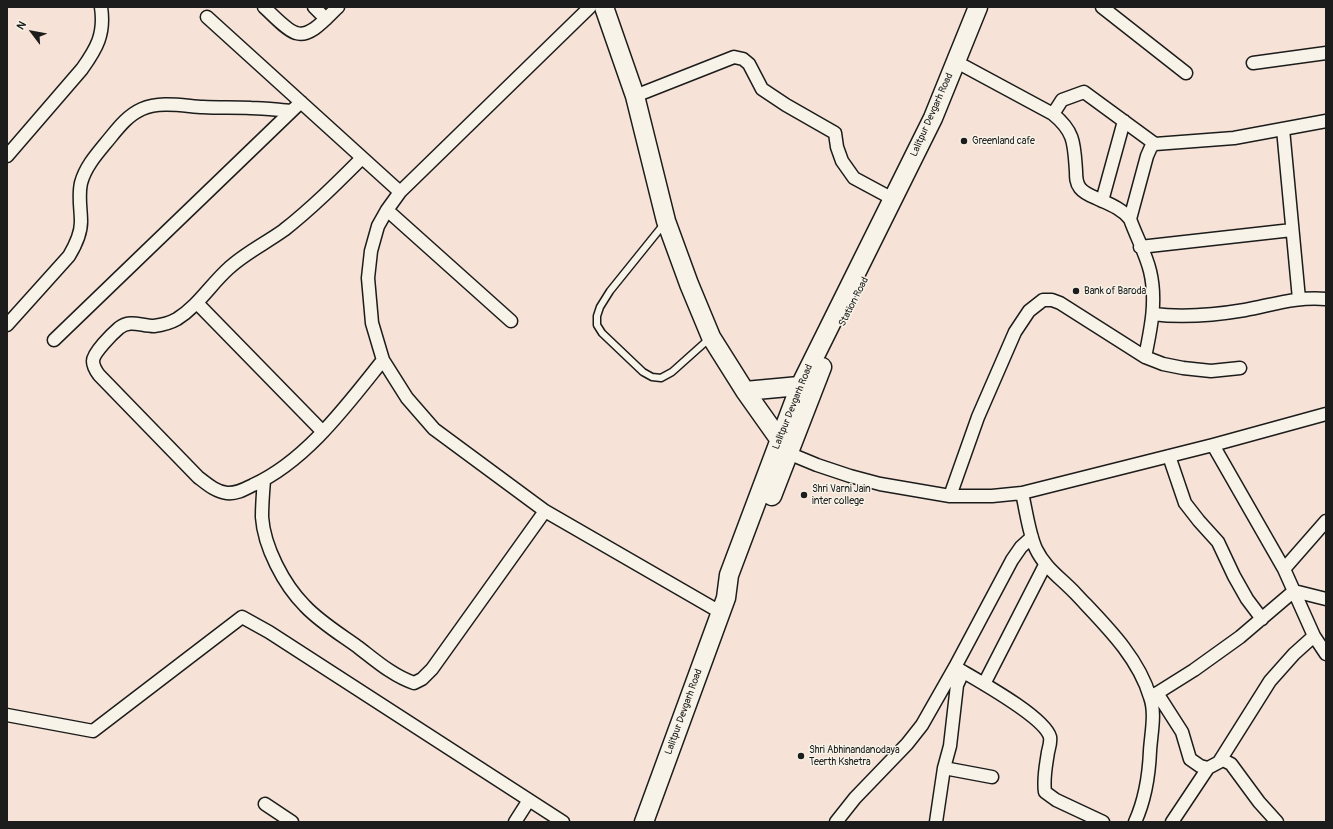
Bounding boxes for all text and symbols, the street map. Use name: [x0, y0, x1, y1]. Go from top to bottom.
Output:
north arrow: [12, 12, 52, 52]
text: N: [14, 19, 29, 32]
street label: Lalitpur Devgarh Road: [908, 71, 956, 159]
place label: Greenland cafe: [972, 135, 1035, 147]
marker: Greenland cafe: [959, 136, 969, 146]
street label: Station Road: [836, 275, 872, 329]
place label: Bank of Baroda: [1084, 285, 1146, 297]
marker: Bank of Baroda: [1071, 286, 1081, 296]
street label: Lalitpur Devgarh Road: [770, 363, 816, 451]
place label: Shri Varni Jain inter college: [812, 483, 871, 506]
marker: Shri Varni Jain inter college: [799, 490, 809, 500]
street label: Lalitpur Devgarh Road: [663, 667, 705, 757]
place label: Shri Abhinandanodaya Teerth Kshetra: [809, 744, 900, 768]
marker: Shri Abhinandanodaya Teerth Kshetra: [796, 751, 806, 761]

